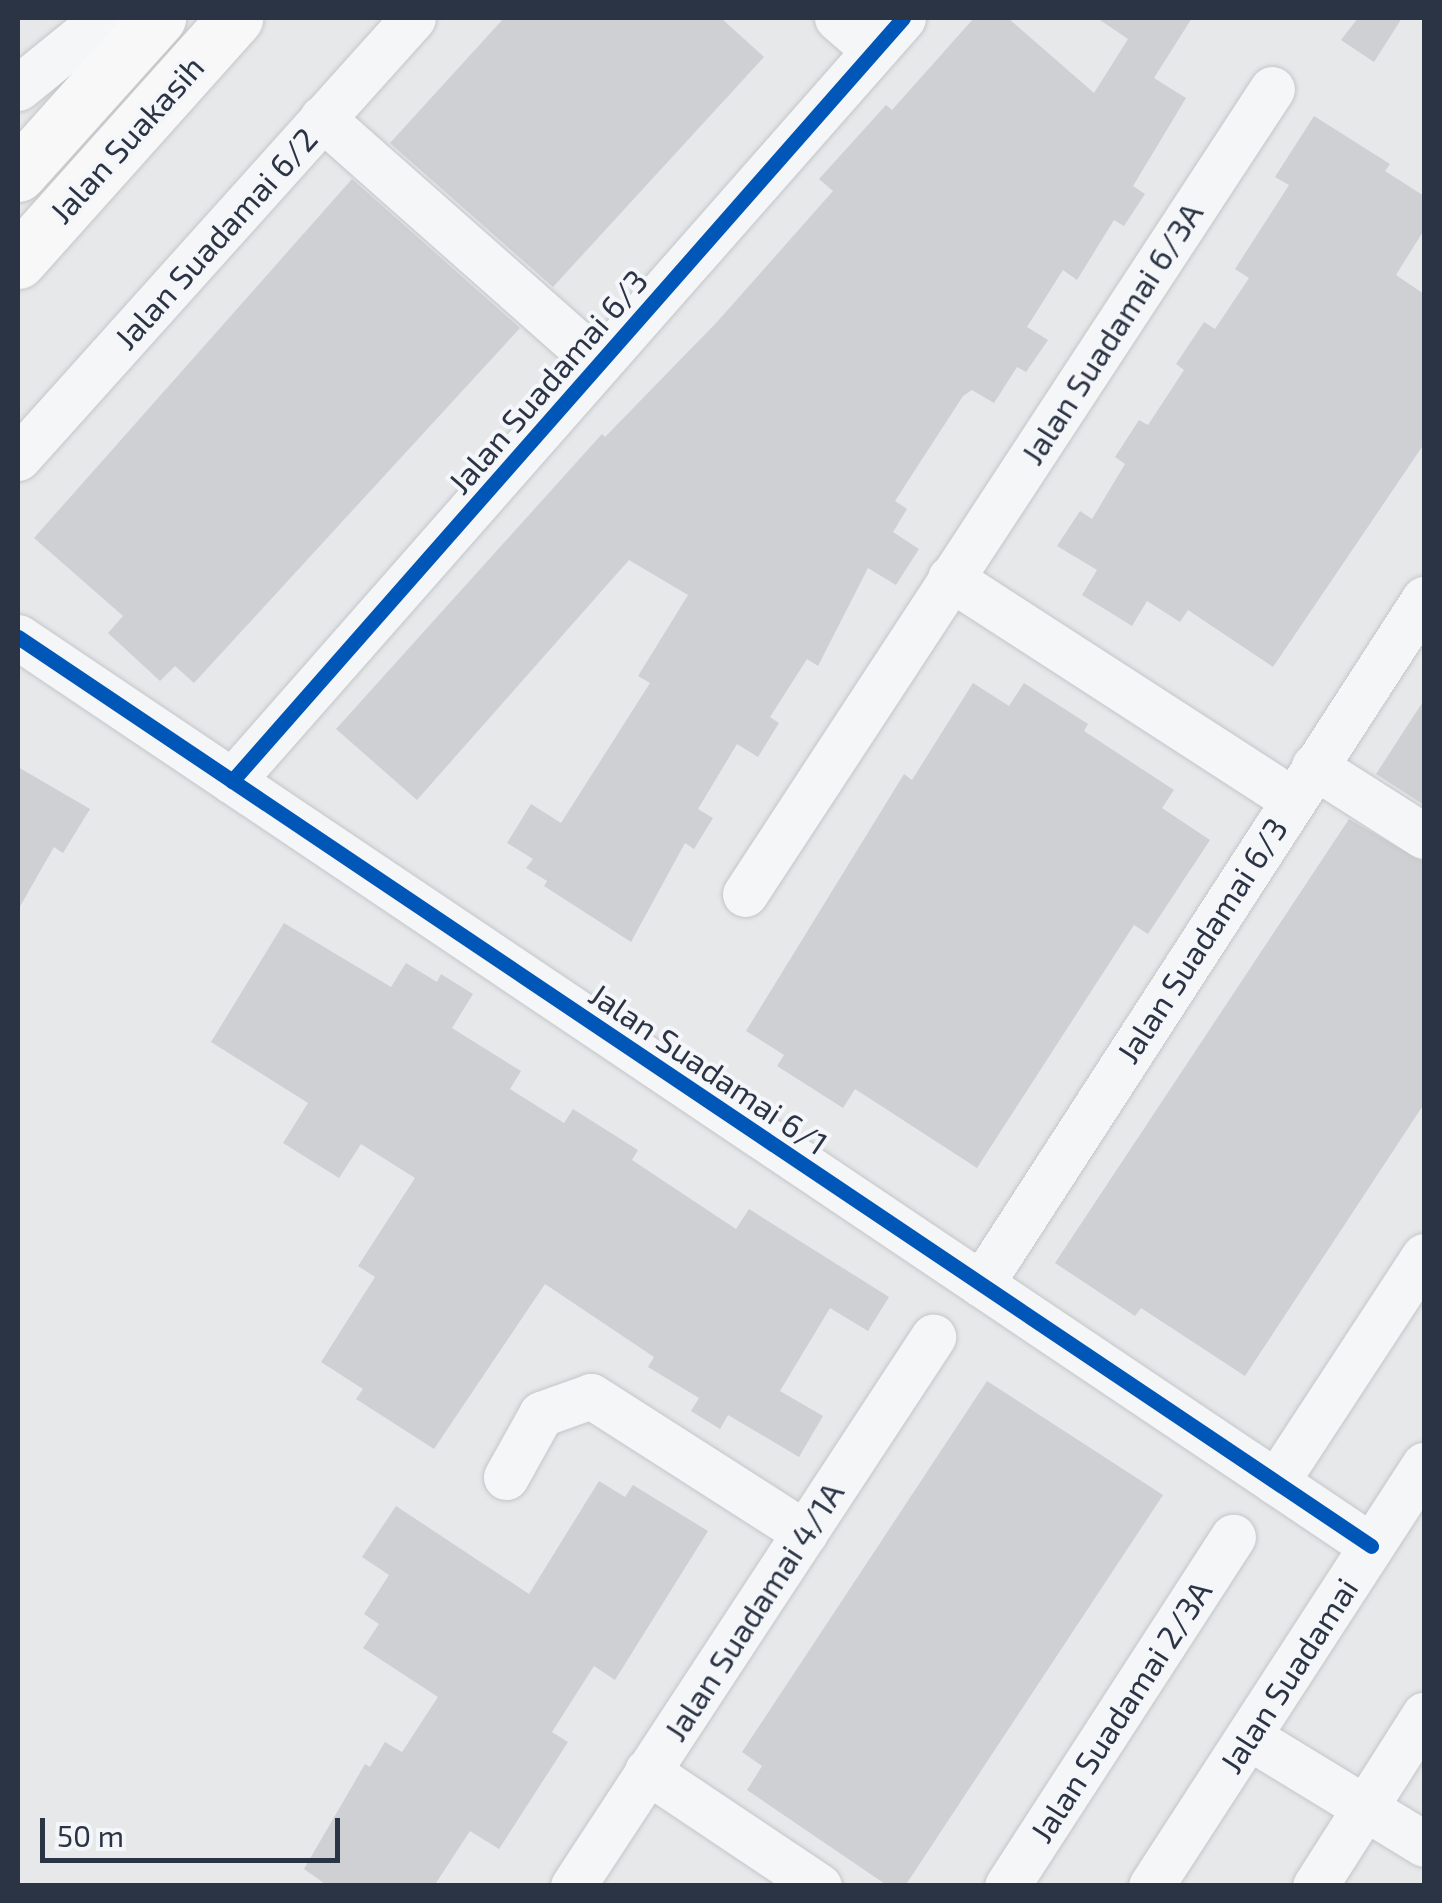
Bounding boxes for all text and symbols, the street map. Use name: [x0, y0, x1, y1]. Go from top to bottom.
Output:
street label: Jalan Suakasih: [41, 48, 211, 230]
street label: Jalan Suadamai 6/2: [106, 119, 324, 357]
street label: Jalan Suadamai 6/3A: [1012, 195, 1210, 471]
street label: Jalan Suadamai 6/3: [439, 261, 655, 501]
street label: Jalan Suadamai 6/3: [1107, 810, 1295, 1070]
street label: Jalan Suadamai 6/1: [583, 974, 835, 1162]
street label: Jalan Suadamai 4/1A: [655, 1475, 851, 1747]
street label: Jalan Suadamai: [1211, 1570, 1365, 1780]
street label: Jalan Suadamai 2/3A: [1021, 1573, 1219, 1849]
scale bar: [45, 1798, 345, 1860]
text: 50 m: [57, 1817, 124, 1853]

